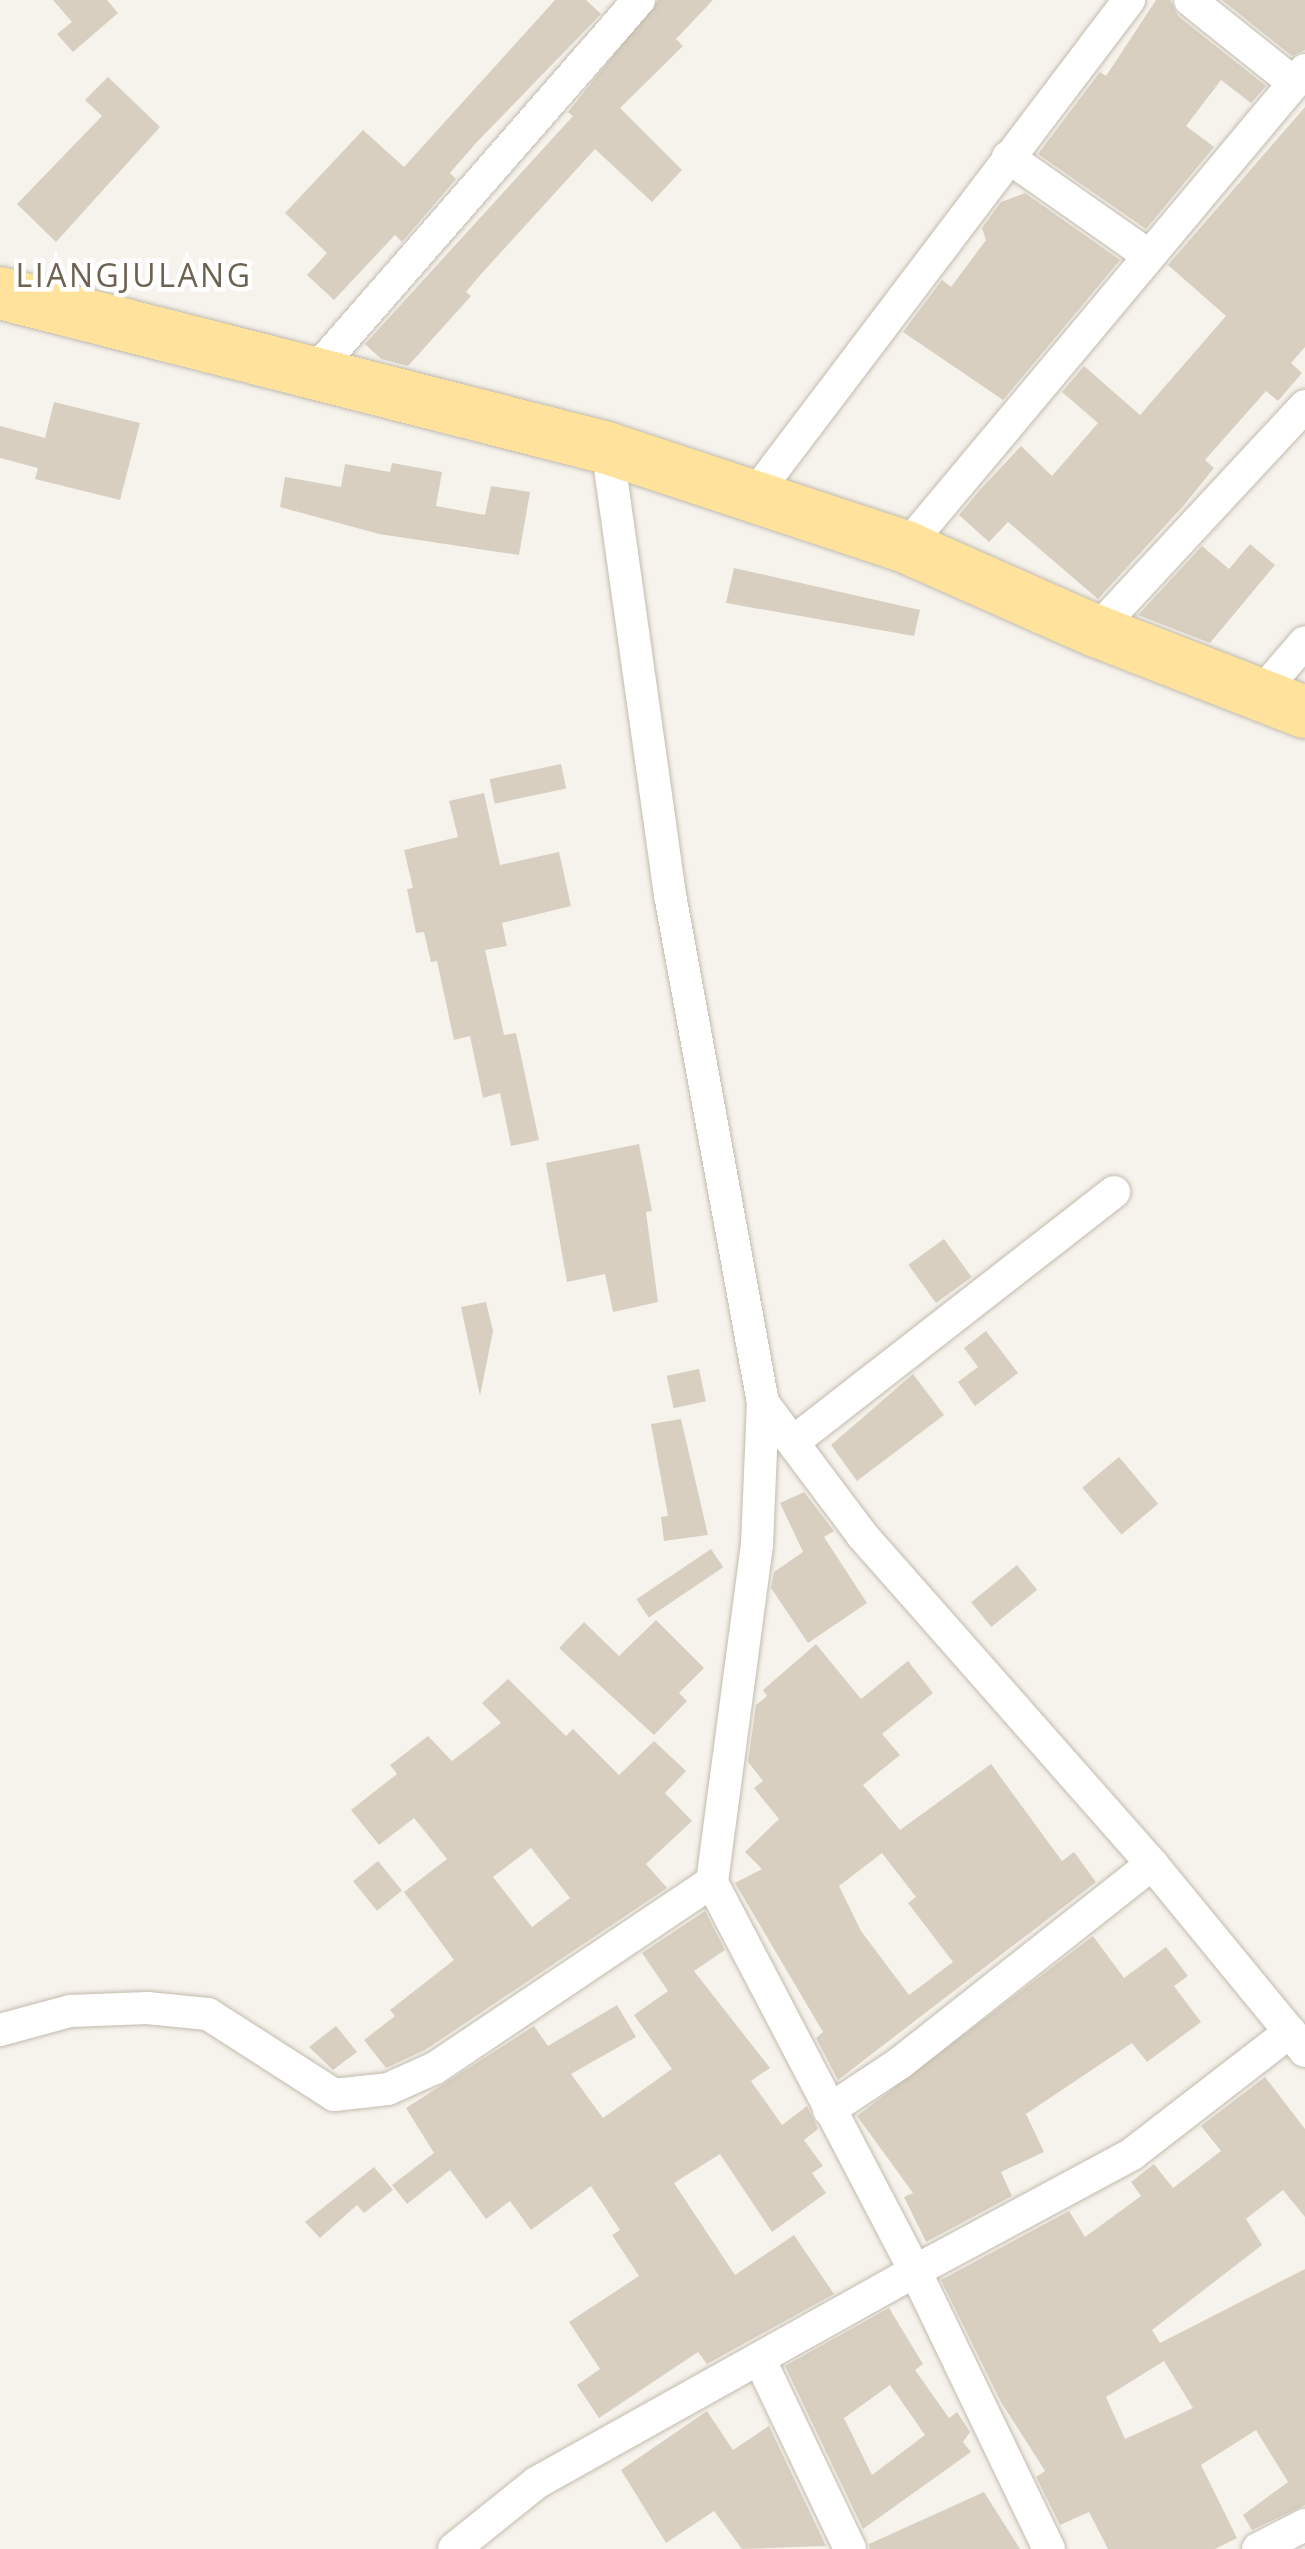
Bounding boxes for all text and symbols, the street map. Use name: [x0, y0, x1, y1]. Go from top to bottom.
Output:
district label: LIANGJULANG: [16, 256, 252, 294]

